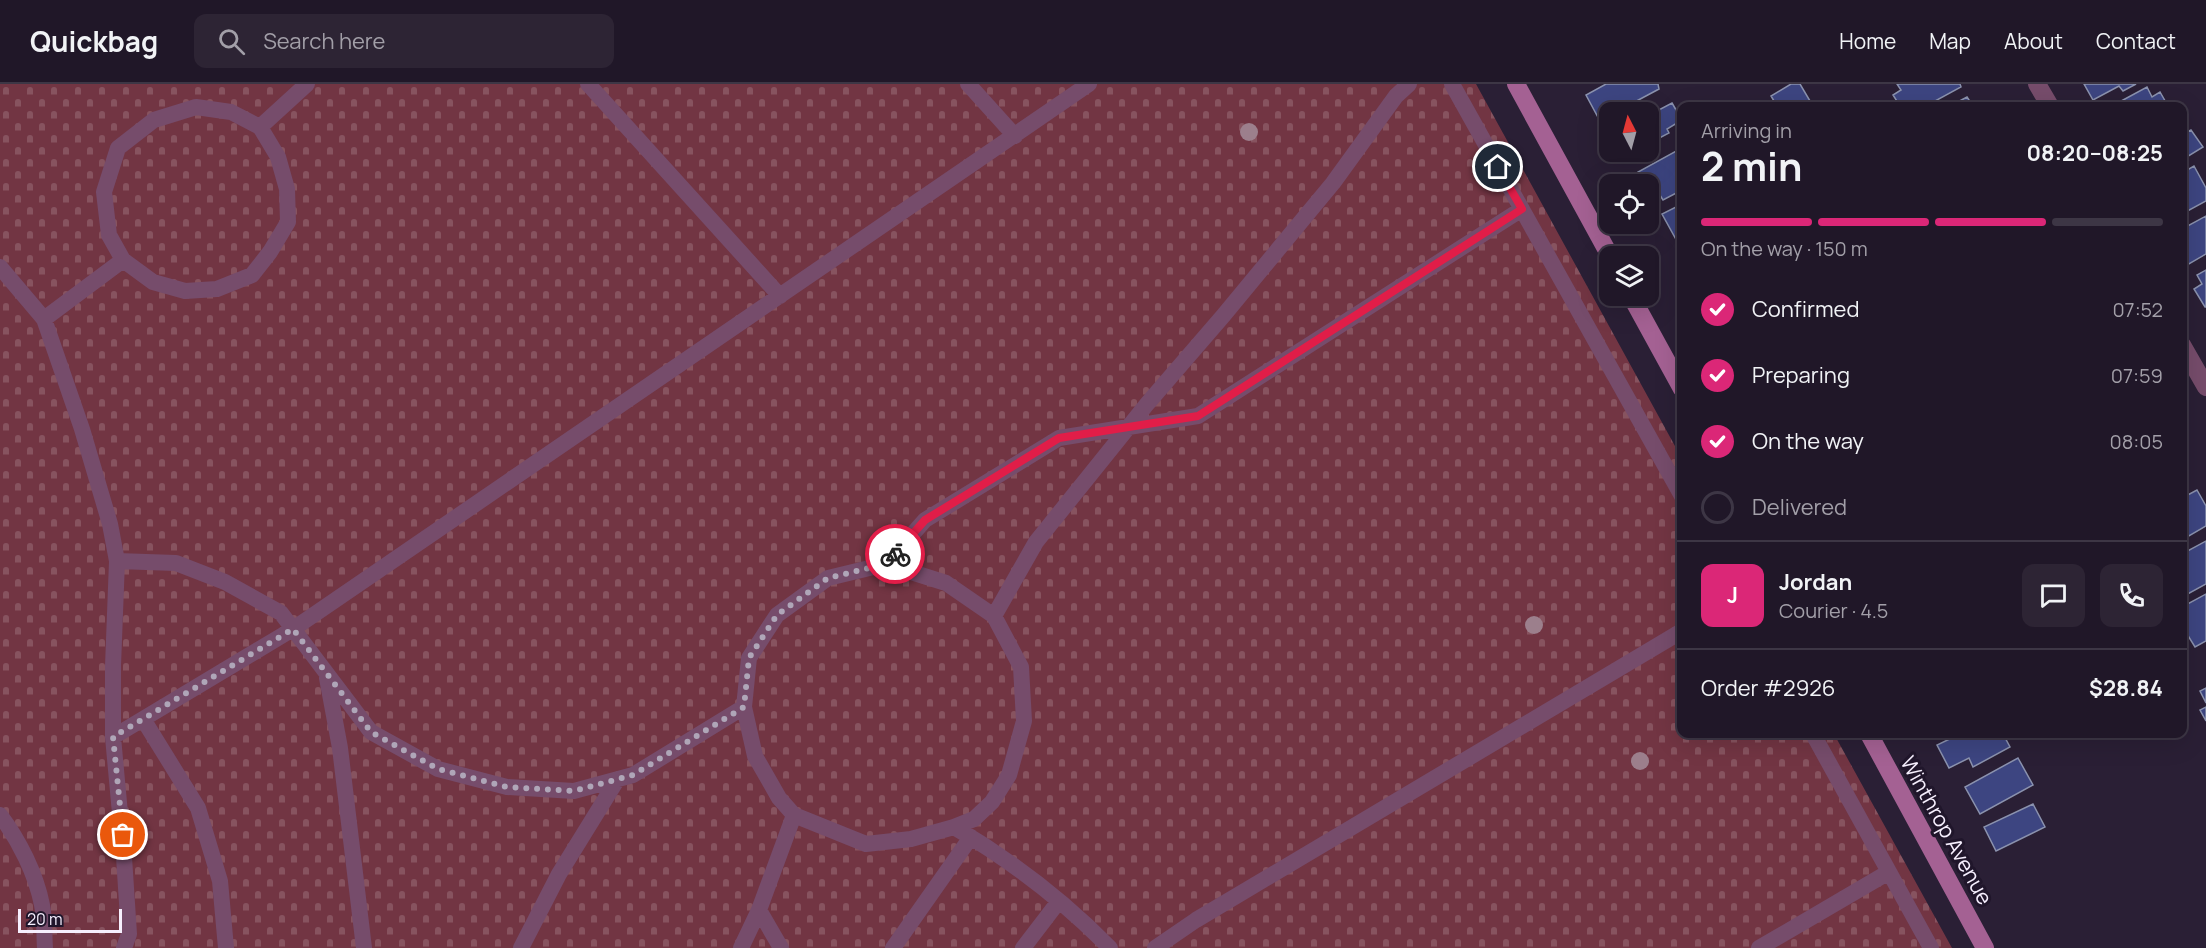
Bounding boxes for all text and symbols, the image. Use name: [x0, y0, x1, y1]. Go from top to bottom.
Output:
search box: [194, 14, 614, 68]
text: Quickbag: [30, 22, 158, 60]
icon: search: [215, 25, 248, 58]
text: Search here: [263, 26, 385, 56]
text: Home: [1839, 27, 1896, 55]
text: Map: [1929, 27, 1971, 55]
text: About: [2004, 27, 2063, 55]
text: Contact: [2096, 27, 2176, 55]
north arrow: [1599, 102, 1659, 162]
map controls: [1599, 102, 1659, 306]
text: Arriving in: [1701, 117, 1792, 144]
text: 08:20–08:25: [2027, 138, 2163, 168]
text: 2 min: [1701, 139, 1802, 193]
pin: [1472, 141, 1523, 192]
icon: home: [1481, 150, 1514, 183]
button: locate: [1599, 174, 1659, 234]
text: On the way · 150 m: [1701, 235, 1868, 262]
button: layers: [1599, 246, 1659, 306]
icon: check: [1701, 293, 1734, 326]
text: Confirmed: [1752, 294, 1860, 324]
text: 07:52: [2112, 296, 2163, 323]
icon: check: [1701, 359, 1734, 392]
text: Preparing: [1752, 360, 1850, 390]
text: 07:59: [2111, 362, 2163, 389]
icon: check: [1701, 425, 1734, 458]
text: On the way: [1752, 426, 1864, 456]
text: 08:05: [2109, 428, 2163, 455]
text: Delivered: [1752, 492, 1847, 522]
courier: [865, 524, 925, 584]
icon: bike: [879, 538, 912, 571]
button: chat: [2022, 564, 2085, 627]
button: phone: [2100, 564, 2163, 627]
text: Jordan: [1779, 567, 1852, 597]
text: J: [1727, 580, 1738, 610]
text: Courier · 4.5: [1779, 597, 1888, 624]
text: Order #2926: [1701, 673, 1836, 703]
text: $28.84: [2089, 673, 2163, 703]
street label: Winthrop Avenue: [1895, 751, 1999, 909]
pin: [97, 809, 148, 860]
icon: bag: [106, 818, 139, 851]
scale bar: [18, 906, 122, 934]
text: 20 m: [27, 908, 63, 930]

